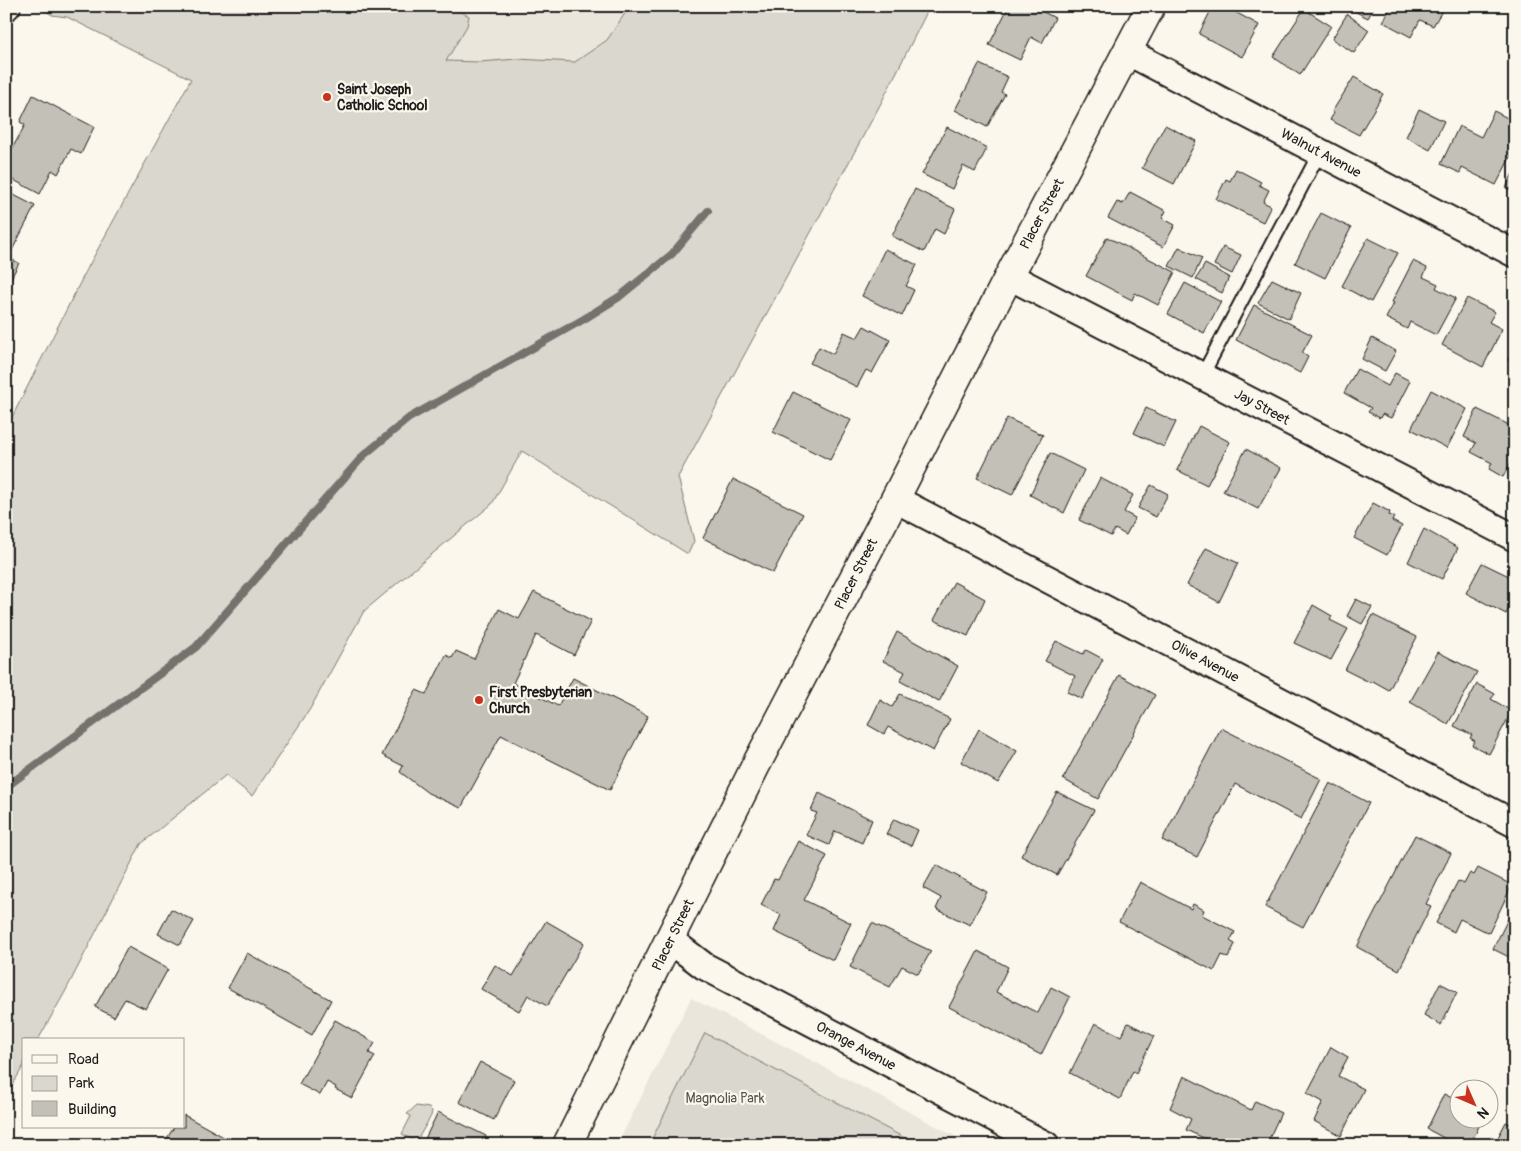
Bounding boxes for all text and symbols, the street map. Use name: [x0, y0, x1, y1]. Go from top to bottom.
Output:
place label: Saint Joseph Catholic School: [337, 81, 428, 114]
marker: Saint Joseph Catholic School: [321, 91, 333, 103]
street label: Walnut Avenue: [1278, 125, 1364, 181]
street label: Placer Street: [1016, 175, 1068, 252]
street label: Jay Street: [1231, 385, 1293, 429]
street label: Placer Street: [831, 535, 881, 612]
street label: Olive Avenue: [1168, 636, 1242, 686]
place label: First Presbyterian Church: [489, 684, 592, 717]
marker: First Presbyterian Church: [473, 694, 485, 706]
street label: Placer Street: [648, 896, 698, 974]
street label: Orange Avenue: [813, 1018, 899, 1074]
legend: [22, 1038, 185, 1128]
text: Road: [68, 1050, 99, 1069]
text: Park: [68, 1074, 95, 1093]
north arrow: [1448, 1078, 1498, 1128]
park label: Magnolia Park: [685, 1090, 765, 1107]
text: Building: [68, 1100, 116, 1119]
text: N: [1473, 1103, 1492, 1122]

